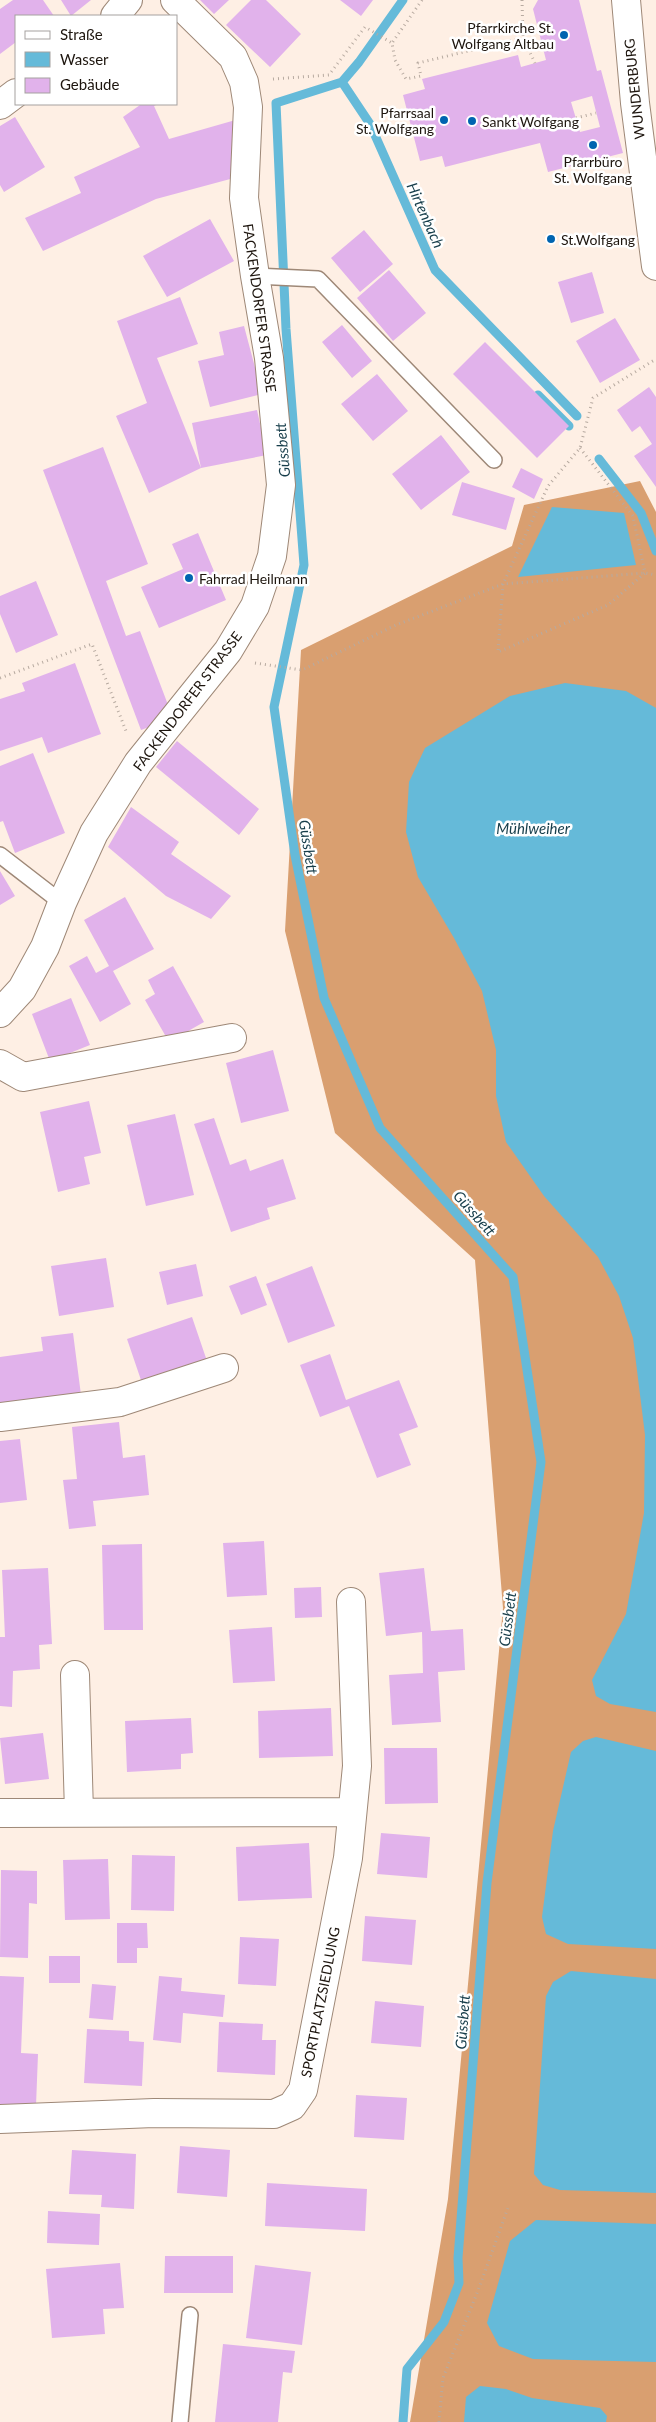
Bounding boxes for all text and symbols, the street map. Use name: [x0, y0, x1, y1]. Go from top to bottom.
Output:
legend: [15, 15, 178, 105]
place label: Pfarrkirche St. Wolfgang Altbau: [451, 19, 554, 52]
text: Straße: [60, 25, 103, 43]
marker: Pfarrkirche St. Wolfgang Altbau: [558, 29, 570, 41]
street label: WUNDERBURG: [620, 38, 648, 140]
text: Wasser: [60, 50, 109, 68]
text: Gebäude: [60, 75, 119, 93]
place label: Pfarrsaal St. Wolfgang: [356, 104, 434, 137]
place label: Sankt Wolfgang: [482, 113, 579, 130]
marker: Pfarrsaal St. Wolfgang: [438, 114, 450, 126]
marker: Sankt Wolfgang: [466, 115, 478, 127]
marker: Pfarrbüro St. Wolfgang: [587, 139, 599, 151]
place label: Pfarrbüro St. Wolfgang: [554, 153, 632, 186]
water label: Hirtenbach: [404, 179, 448, 251]
street label: FACKENDORFER STRASSE: [240, 223, 280, 393]
place label: St.Wolfgang: [561, 231, 635, 248]
marker: St.Wolfgang: [545, 233, 557, 245]
water label: Güssbett: [271, 422, 293, 478]
place label: Fahrrad Heilmann: [199, 570, 308, 587]
marker: Fahrrad Heilmann: [183, 572, 195, 584]
street label: FACKENDORFER STRASSE: [129, 628, 245, 774]
water label: Güssbett: [296, 818, 322, 876]
water label: Mühlweiher: [496, 819, 571, 837]
water label: Güssbett: [450, 1187, 500, 1240]
water label: Güssbett: [495, 1590, 519, 1647]
street label: SPORTPLATZSIEDLUNG: [297, 1925, 343, 2079]
water label: Güssbett: [451, 1994, 473, 2050]

